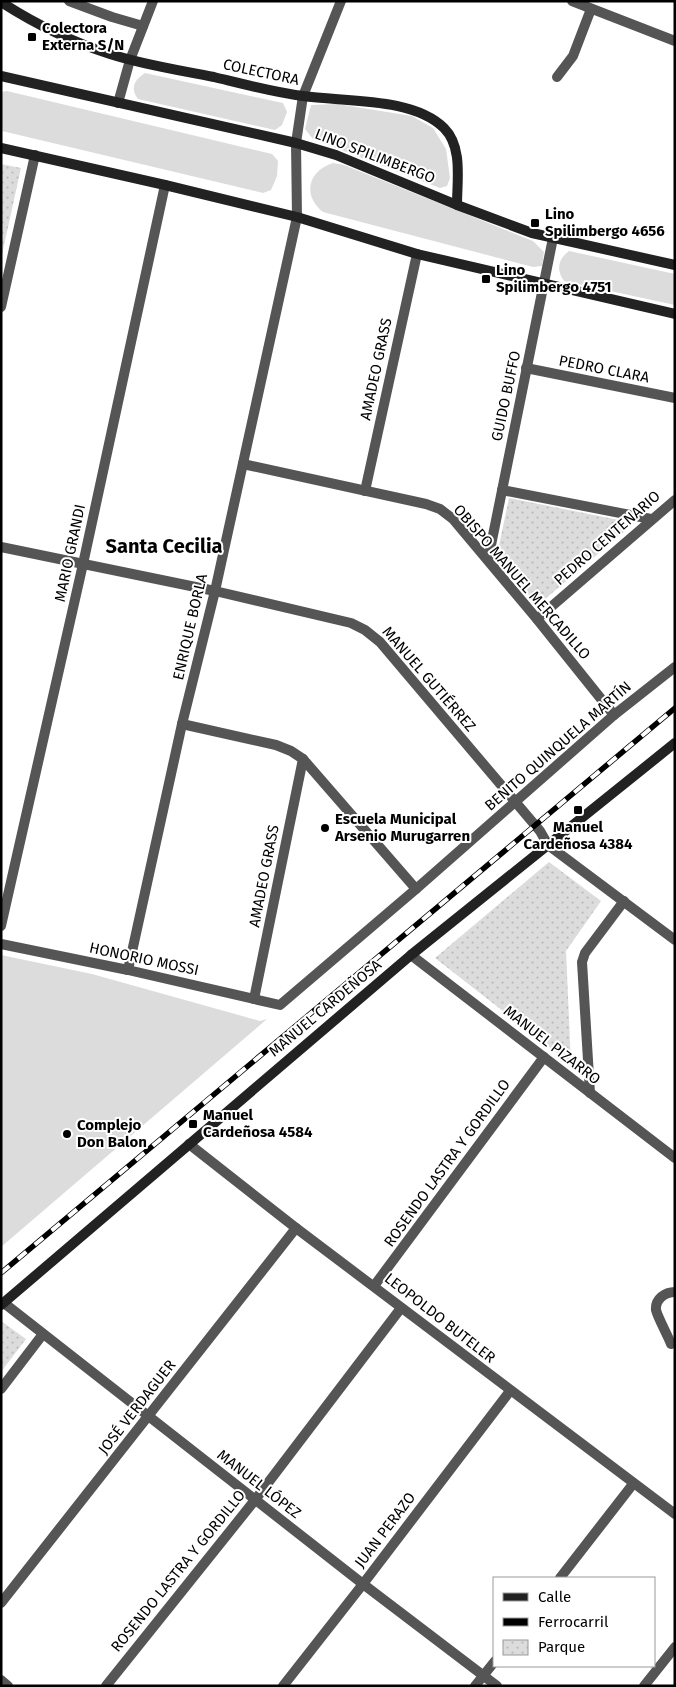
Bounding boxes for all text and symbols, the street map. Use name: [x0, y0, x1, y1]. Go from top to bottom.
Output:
place label: Colectora Externa S/N: [42, 19, 124, 54]
marker: Colectora Externa S/N: [26, 31, 38, 43]
street label: COLECTORA: [221, 55, 301, 89]
street label: LINO SPILIMBERGO: [312, 125, 438, 187]
place label: Lino Spilimbergo 4656: [545, 205, 665, 240]
marker: Lino Spilimbergo 4656: [529, 217, 541, 229]
place label: Lino Spilimbergo 4751: [496, 261, 612, 296]
marker: Lino Spilimbergo 4751: [480, 273, 492, 285]
street label: AMADEO GRASS: [356, 316, 396, 422]
street label: GUIDO BUFFO: [488, 349, 524, 443]
street label: PEDRO CLARA: [557, 351, 651, 387]
street label: PEDRO CENTENARIO: [550, 487, 664, 589]
street label: OBISPO MANUEL MERCADILLO: [450, 501, 594, 663]
street label: MARIO GRANDI: [51, 502, 89, 604]
district label: Santa Cecilia: [105, 534, 223, 558]
street label: ENRIQUE BORLA: [169, 572, 211, 682]
street label: MANUEL GUTIÉRREZ: [378, 623, 480, 735]
street label: BENITO QUINQUELA MARTÍN: [481, 677, 635, 815]
marker: Manuel Cardeñosa 4384: [572, 804, 584, 816]
place label: Escuela Municipal Arsenio Murugarren: [334, 810, 470, 845]
place label: Manuel Cardeñosa 4384: [523, 818, 633, 853]
marker: Escuela Municipal Arsenio Murugarren: [319, 822, 331, 834]
street label: AMADEO GRASS: [245, 823, 283, 929]
street label: HONORIO MOSSI: [88, 939, 200, 979]
street label: MANUEL CARDEÑOSA: [265, 956, 385, 1060]
street label: MANUEL PIZARRO: [500, 1002, 604, 1088]
street label: ROSENDO LASTRA Y GORDILLO: [380, 1076, 514, 1250]
place label: Manuel Cardeñosa 4584: [203, 1106, 313, 1141]
place label: Complejo Don Balon: [77, 1116, 147, 1151]
marker: Manuel Cardeñosa 4584: [187, 1118, 199, 1130]
marker: Complejo Don Balon: [61, 1128, 73, 1140]
street label: LEOPOLDO BUTELER: [381, 1269, 499, 1367]
street label: JOSÉ VERDAGUER: [94, 1356, 180, 1458]
street label: MANUEL LÓPEZ: [213, 1446, 305, 1522]
street label: ROSENDO LASTRA Y GORDILLO: [107, 1486, 249, 1656]
street label: JUAN PERAZO: [351, 1489, 419, 1571]
legend: [493, 1577, 656, 1667]
text: Calle: [538, 1588, 571, 1606]
text: Ferrocarril: [538, 1613, 609, 1631]
text: Parque: [538, 1638, 585, 1656]

